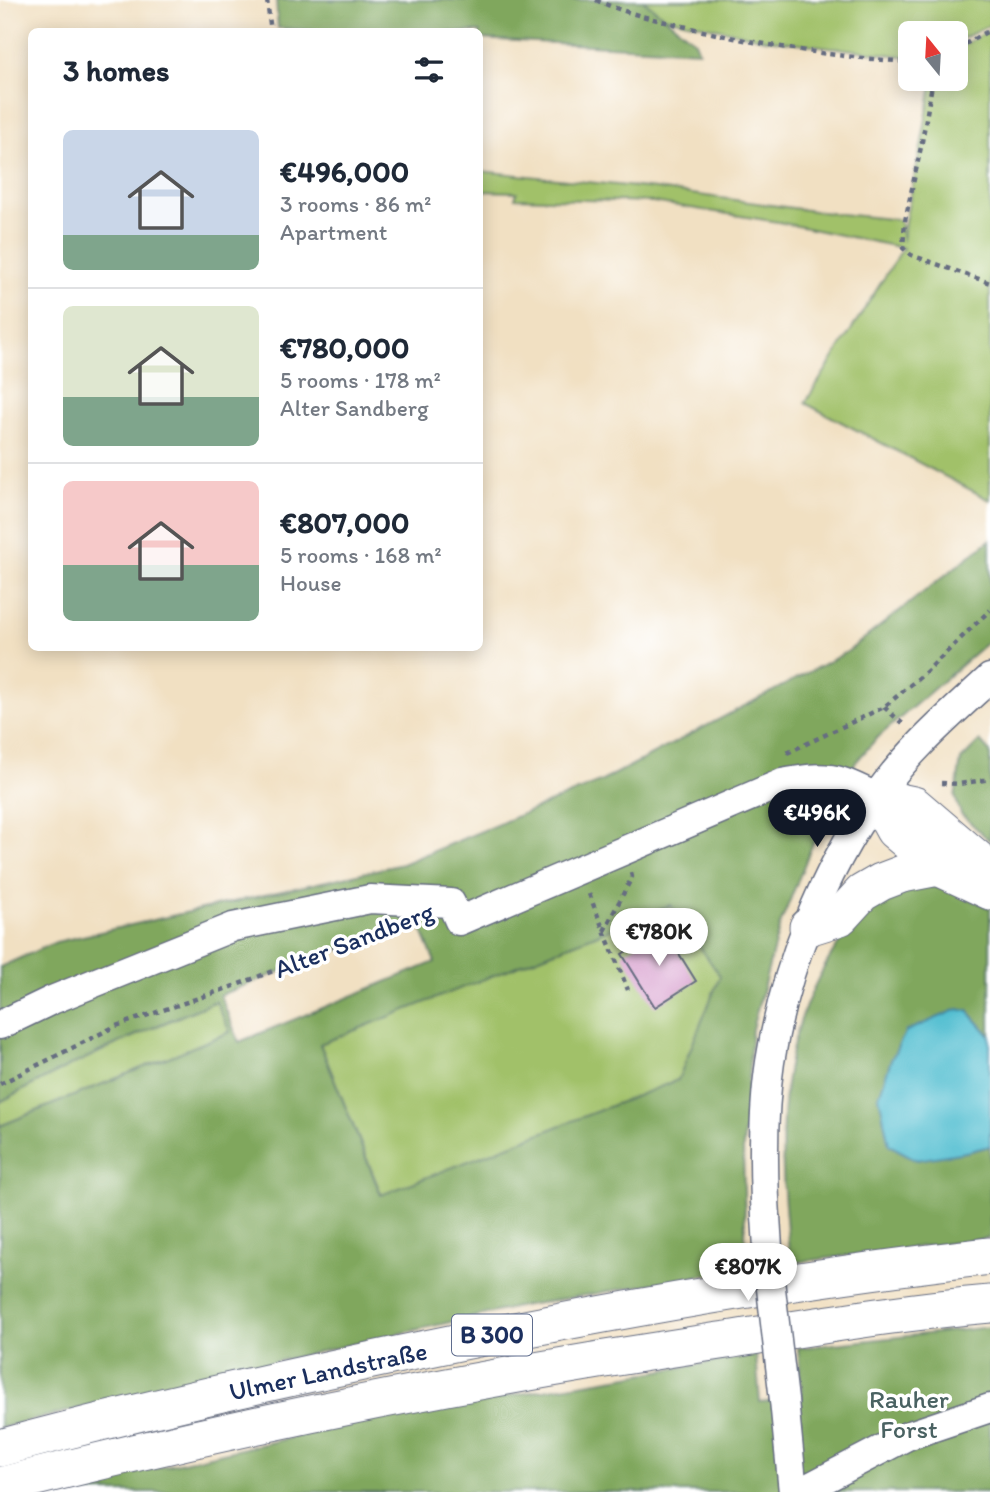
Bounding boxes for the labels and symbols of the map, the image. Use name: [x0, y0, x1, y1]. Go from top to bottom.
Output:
north arrow: [898, 21, 968, 91]
pin: €496K: [768, 790, 866, 849]
street label: Alter Sandberg: [270, 895, 439, 985]
pin: €780K: [610, 908, 708, 968]
pin: €807K: [699, 1244, 797, 1303]
road number: B 300: [452, 1315, 532, 1356]
street label: Ulmer Landstraße: [226, 1334, 430, 1408]
park label: Rauher Forst: [869, 1383, 949, 1445]

